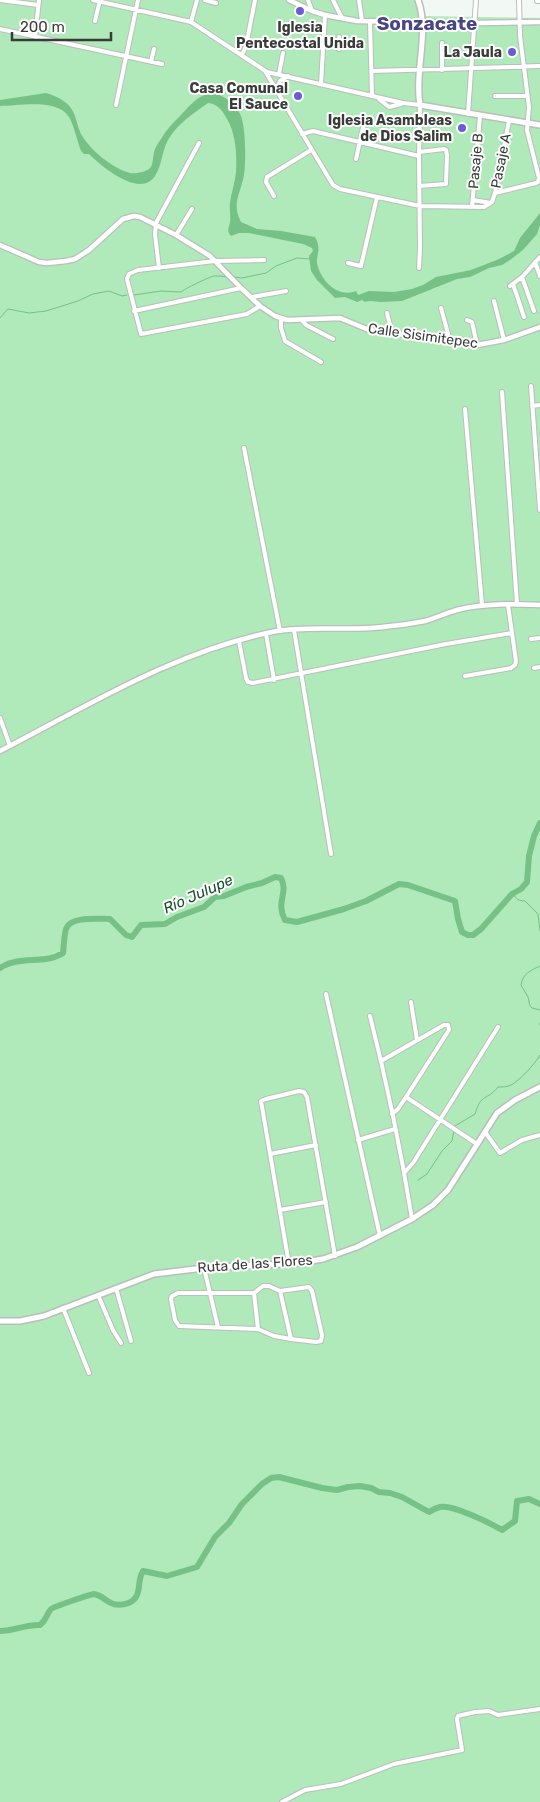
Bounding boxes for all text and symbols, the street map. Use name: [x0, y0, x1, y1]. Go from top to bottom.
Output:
marker: Iglesia Pentecostal Unida: [294, 5, 306, 17]
scale bar: [12, 10, 111, 42]
district label: Sonzacate: [377, 12, 477, 35]
text: 200 m: [20, 18, 65, 36]
place label: Iglesia Pentecostal Unida: [236, 19, 364, 52]
place label: La Jaula: [444, 44, 502, 61]
marker: La Jaula: [506, 46, 518, 58]
place label: Casa Comunal El Sauce: [189, 80, 288, 113]
marker: Casa Comunal El Sauce: [292, 90, 304, 102]
place label: Iglesia Asambleas de Dios Salim: [328, 112, 452, 145]
marker: Iglesia Asambleas de Dios Salim: [456, 122, 468, 134]
street label: Pasaje B: [465, 132, 487, 190]
street label: Pasaje A: [487, 132, 515, 190]
street label: Calle Sisimitepec: [367, 320, 479, 352]
water label: Río Julupe: [160, 870, 236, 917]
street label: Ruta de las Flores: [197, 1251, 313, 1277]

